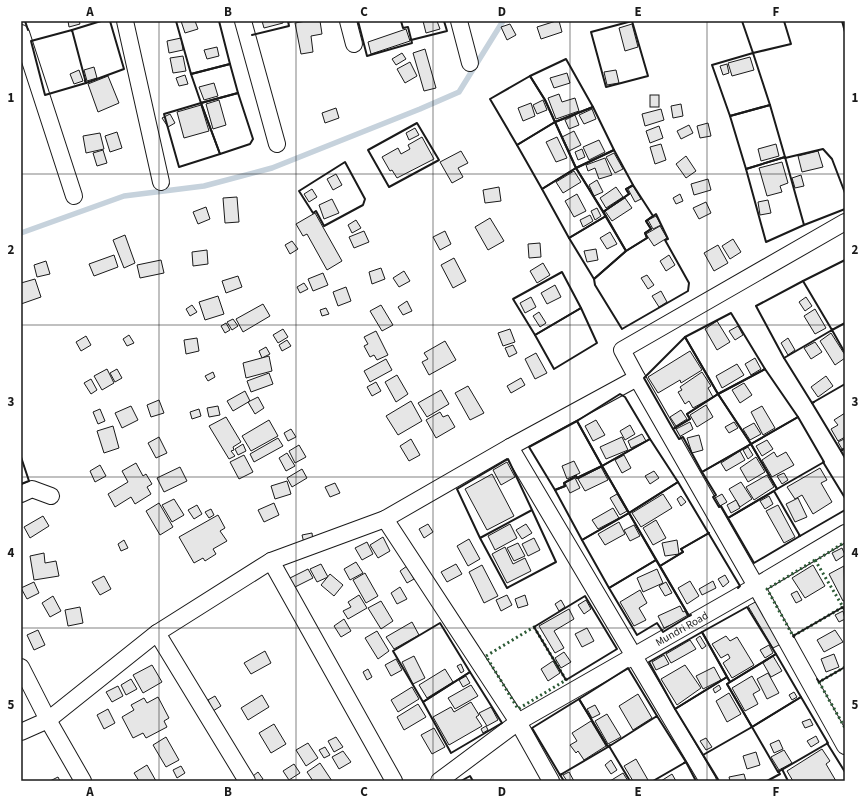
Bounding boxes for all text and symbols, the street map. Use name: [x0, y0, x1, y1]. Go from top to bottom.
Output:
text: A: [85, 3, 94, 21]
text: B: [224, 3, 232, 21]
text: C: [360, 3, 368, 21]
text: D: [498, 3, 506, 21]
text: E: [634, 3, 642, 21]
text: F: [773, 3, 780, 21]
text: 1: [8, 89, 15, 107]
text: 1: [852, 89, 859, 107]
text: 2: [8, 241, 15, 259]
text: 2: [852, 241, 859, 259]
text: 3: [8, 393, 15, 411]
text: 3: [852, 393, 859, 411]
text: 4: [8, 544, 15, 562]
text: 4: [852, 544, 859, 562]
street label: Mundri Road: [653, 608, 711, 650]
text: 5: [8, 696, 15, 714]
text: 5: [852, 696, 859, 714]
text: A: [85, 783, 94, 801]
text: B: [224, 783, 232, 801]
text: C: [360, 783, 368, 801]
text: D: [498, 783, 506, 801]
text: E: [634, 783, 642, 801]
text: F: [773, 783, 780, 801]

